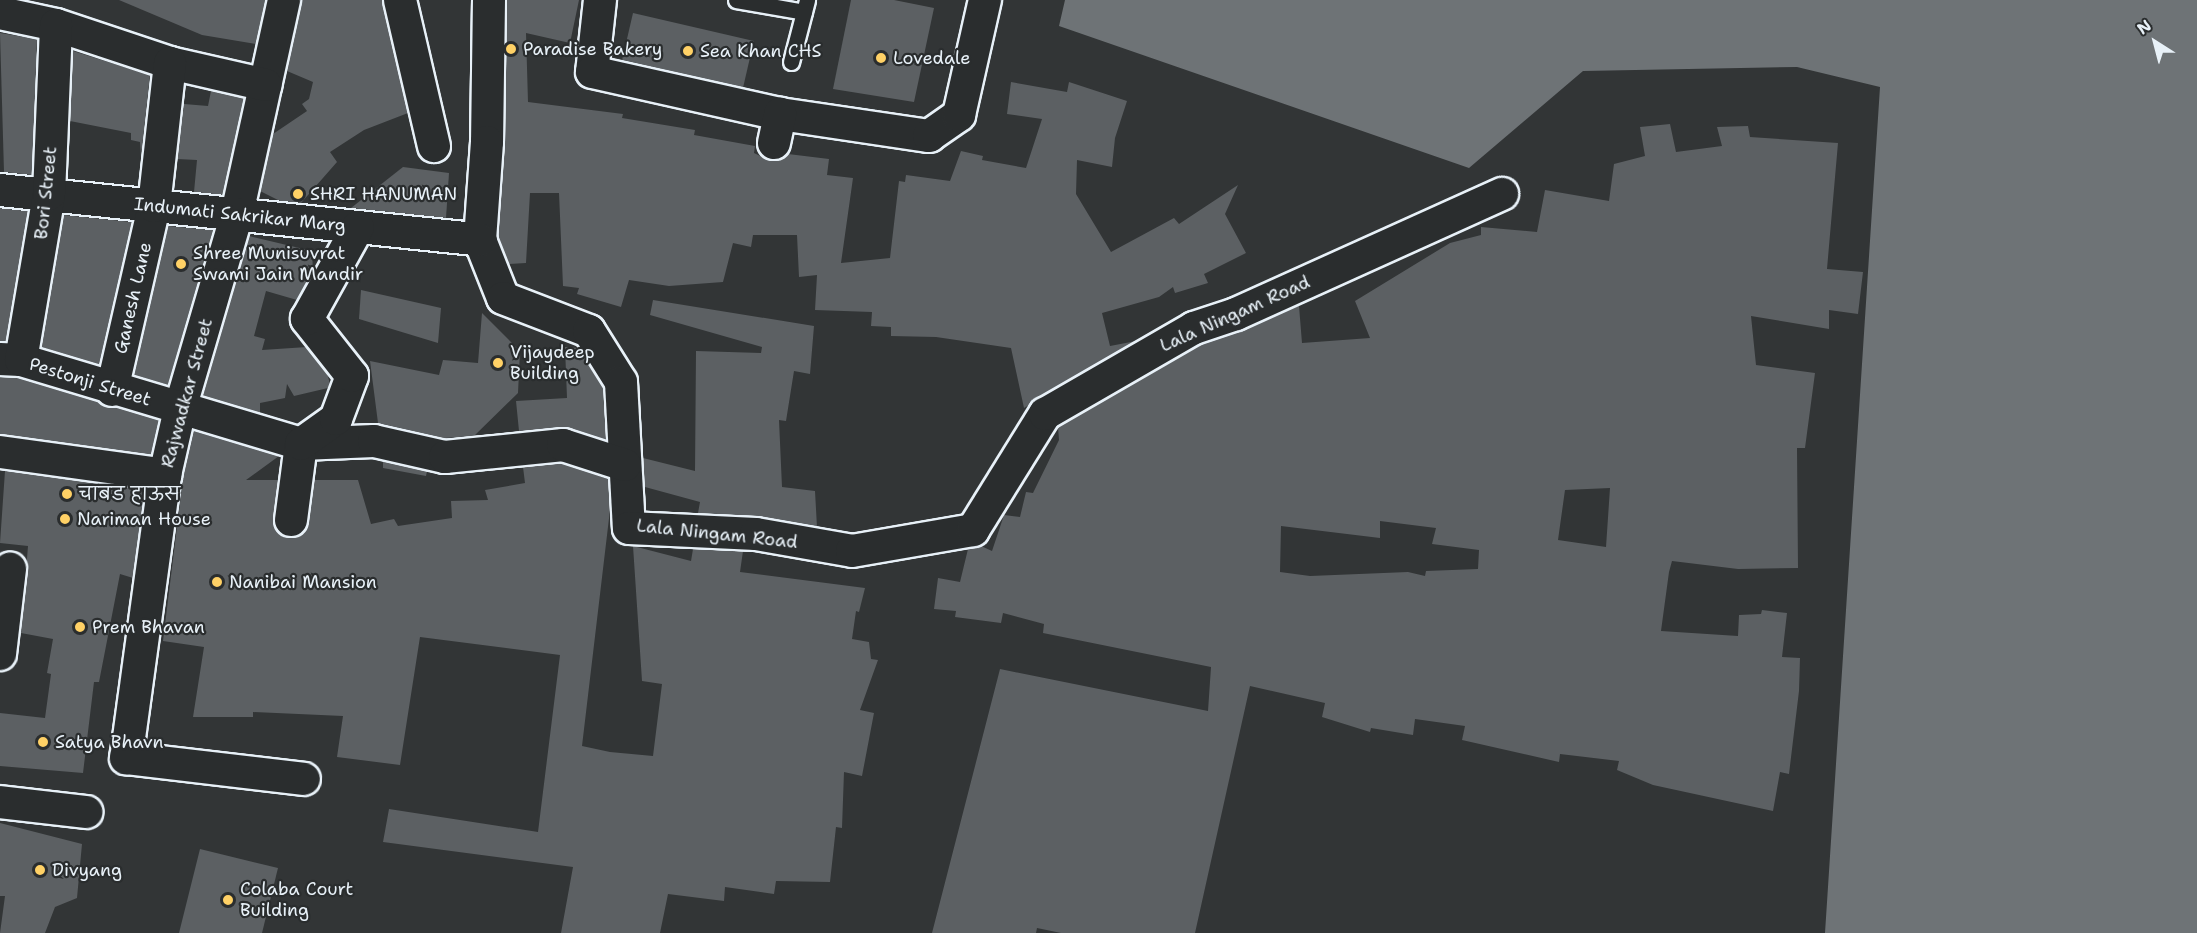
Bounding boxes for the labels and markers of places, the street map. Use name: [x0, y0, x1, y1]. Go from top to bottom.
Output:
place label: Paradise Bakery: [523, 38, 662, 60]
place label: Sea Khan CHS: [700, 40, 822, 62]
marker: Paradise Bakery: [504, 42, 518, 56]
marker: Sea Khan CHS: [681, 44, 695, 58]
place label: Lovedale: [893, 47, 971, 69]
marker: Lovedale: [874, 51, 888, 65]
place label: SHRI HANUMAN: [310, 183, 457, 205]
marker: SHRI HANUMAN: [291, 187, 305, 201]
place label: Shree Munisuvrat Swami Jain Mandir: [193, 243, 363, 286]
marker: Shree Munisuvrat Swami Jain Mandir: [174, 257, 188, 271]
place label: Vijaydeep Building: [510, 342, 595, 385]
marker: Vijaydeep Building: [491, 356, 505, 370]
place label: चाबड हाऊस: [79, 483, 180, 505]
marker: चाबड हाऊस: [60, 487, 74, 501]
place label: Nariman House: [77, 508, 211, 530]
marker: Nariman House: [58, 512, 72, 526]
place label: Nanibai Mansion: [229, 571, 377, 593]
marker: Nanibai Mansion: [210, 575, 224, 589]
place label: Prem Bhavan: [92, 616, 205, 638]
marker: Prem Bhavan: [73, 620, 87, 634]
place label: Satya Bhavn: [55, 731, 164, 753]
marker: Satya Bhavn: [36, 735, 50, 749]
place label: Divyang: [52, 859, 122, 881]
marker: Divyang: [33, 863, 47, 877]
place label: Colaba Court Building: [240, 879, 353, 922]
marker: Colaba Court Building: [221, 893, 235, 907]

